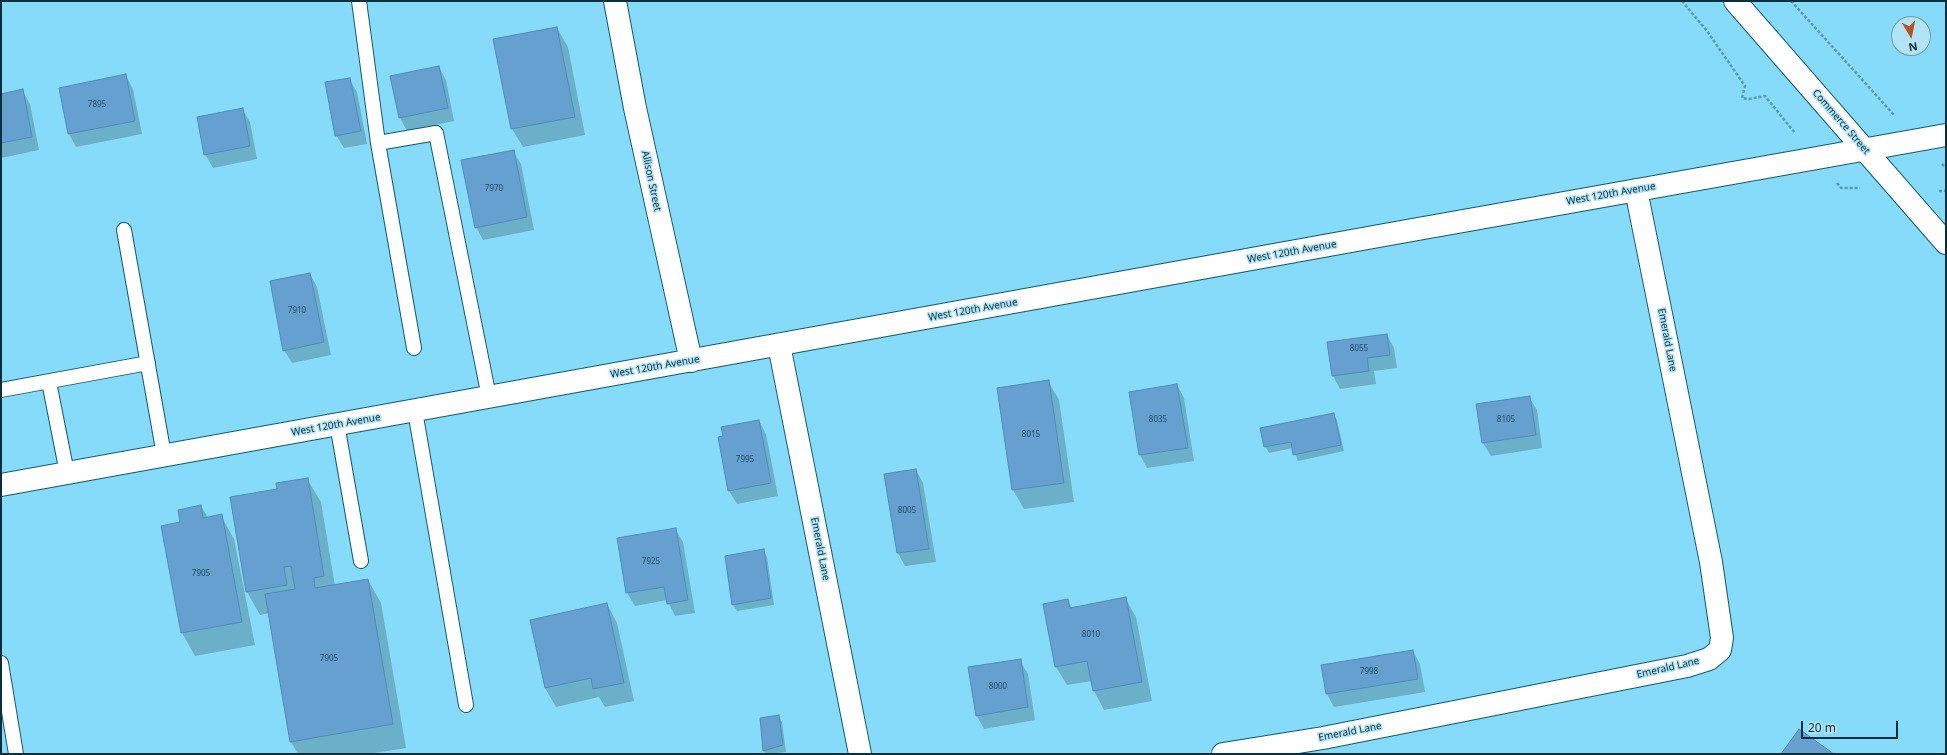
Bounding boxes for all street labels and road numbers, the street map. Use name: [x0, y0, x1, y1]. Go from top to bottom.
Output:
street label: Commerce Street: [1810, 87, 1872, 157]
street label: Allison Street: [639, 150, 663, 212]
street label: West 120th Avenue: [1565, 180, 1657, 208]
street label: West 120th Avenue: [1246, 238, 1338, 266]
street label: West 120th Avenue: [927, 296, 1019, 324]
street label: Emerald Lane: [1655, 307, 1679, 373]
street label: West 120th Avenue: [609, 353, 701, 381]
street label: West 120th Avenue: [290, 411, 382, 439]
street label: Emerald Lane: [808, 516, 832, 582]
street label: Emerald Lane: [1635, 655, 1701, 681]
street label: Emerald Lane: [1317, 720, 1383, 744]

